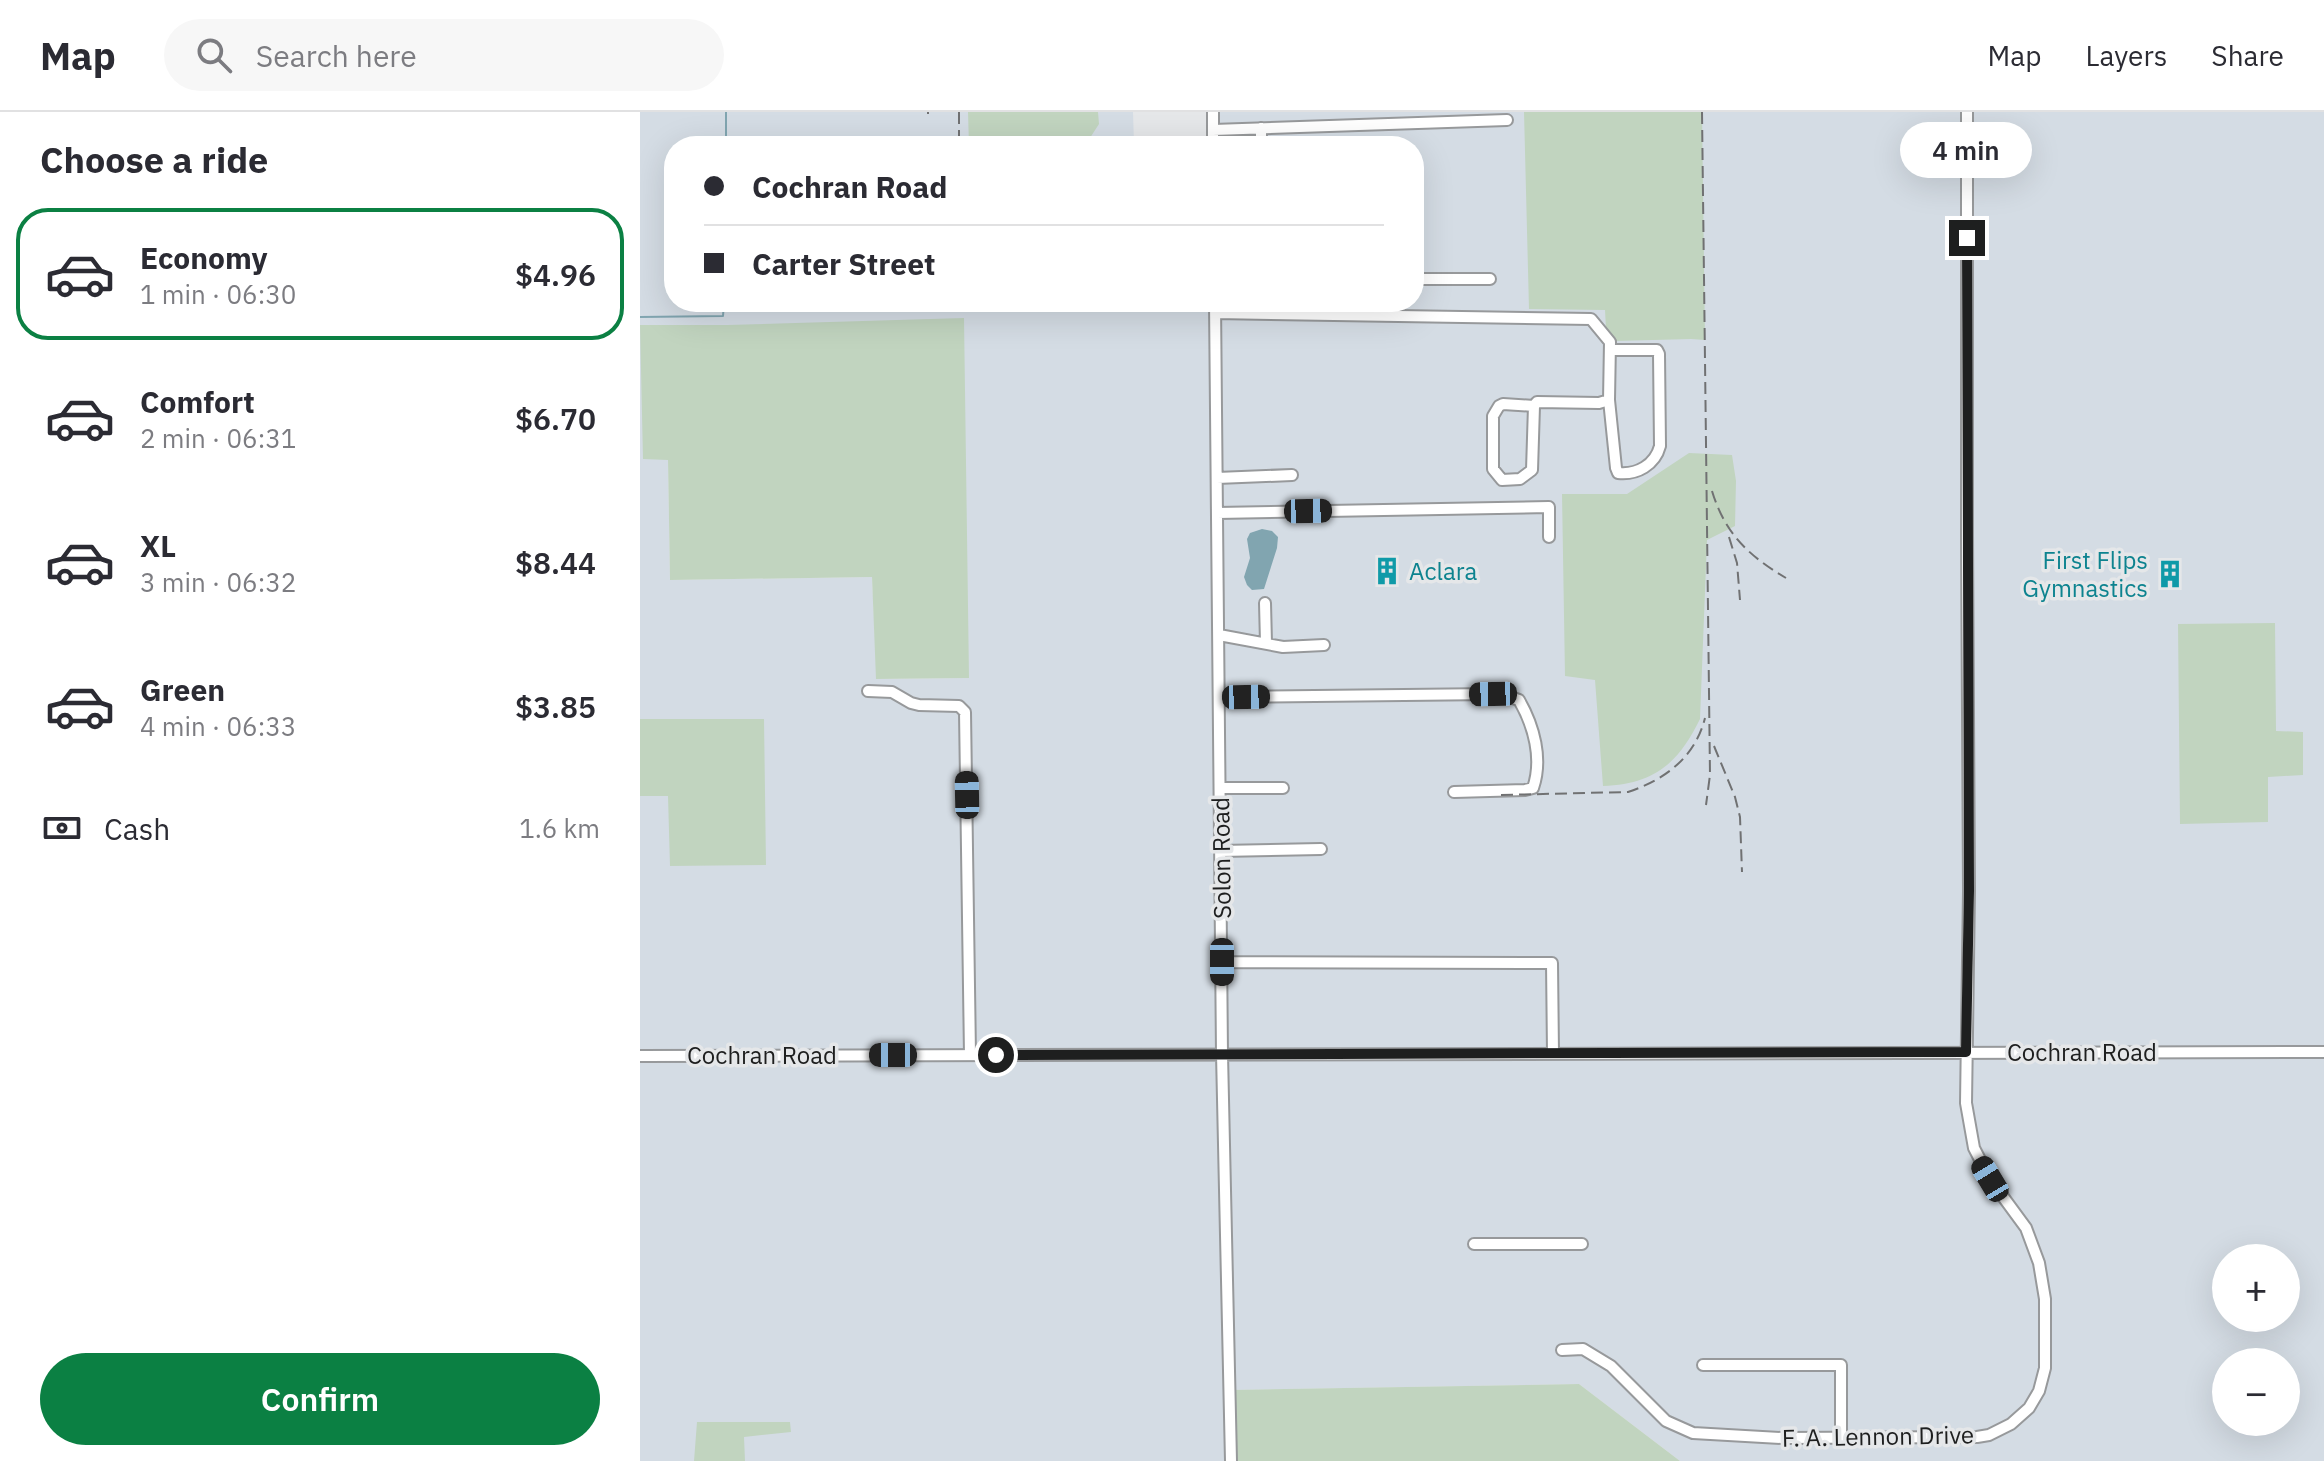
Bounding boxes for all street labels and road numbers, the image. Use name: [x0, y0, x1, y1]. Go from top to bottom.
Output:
street label: Solon Road: [1204, 797, 1238, 919]
street label: Cochran Road: [2007, 1036, 2157, 1068]
street label: Cochran Road: [687, 1039, 837, 1071]
street label: F. A. Lennon Drive: [1782, 1418, 1974, 1454]

